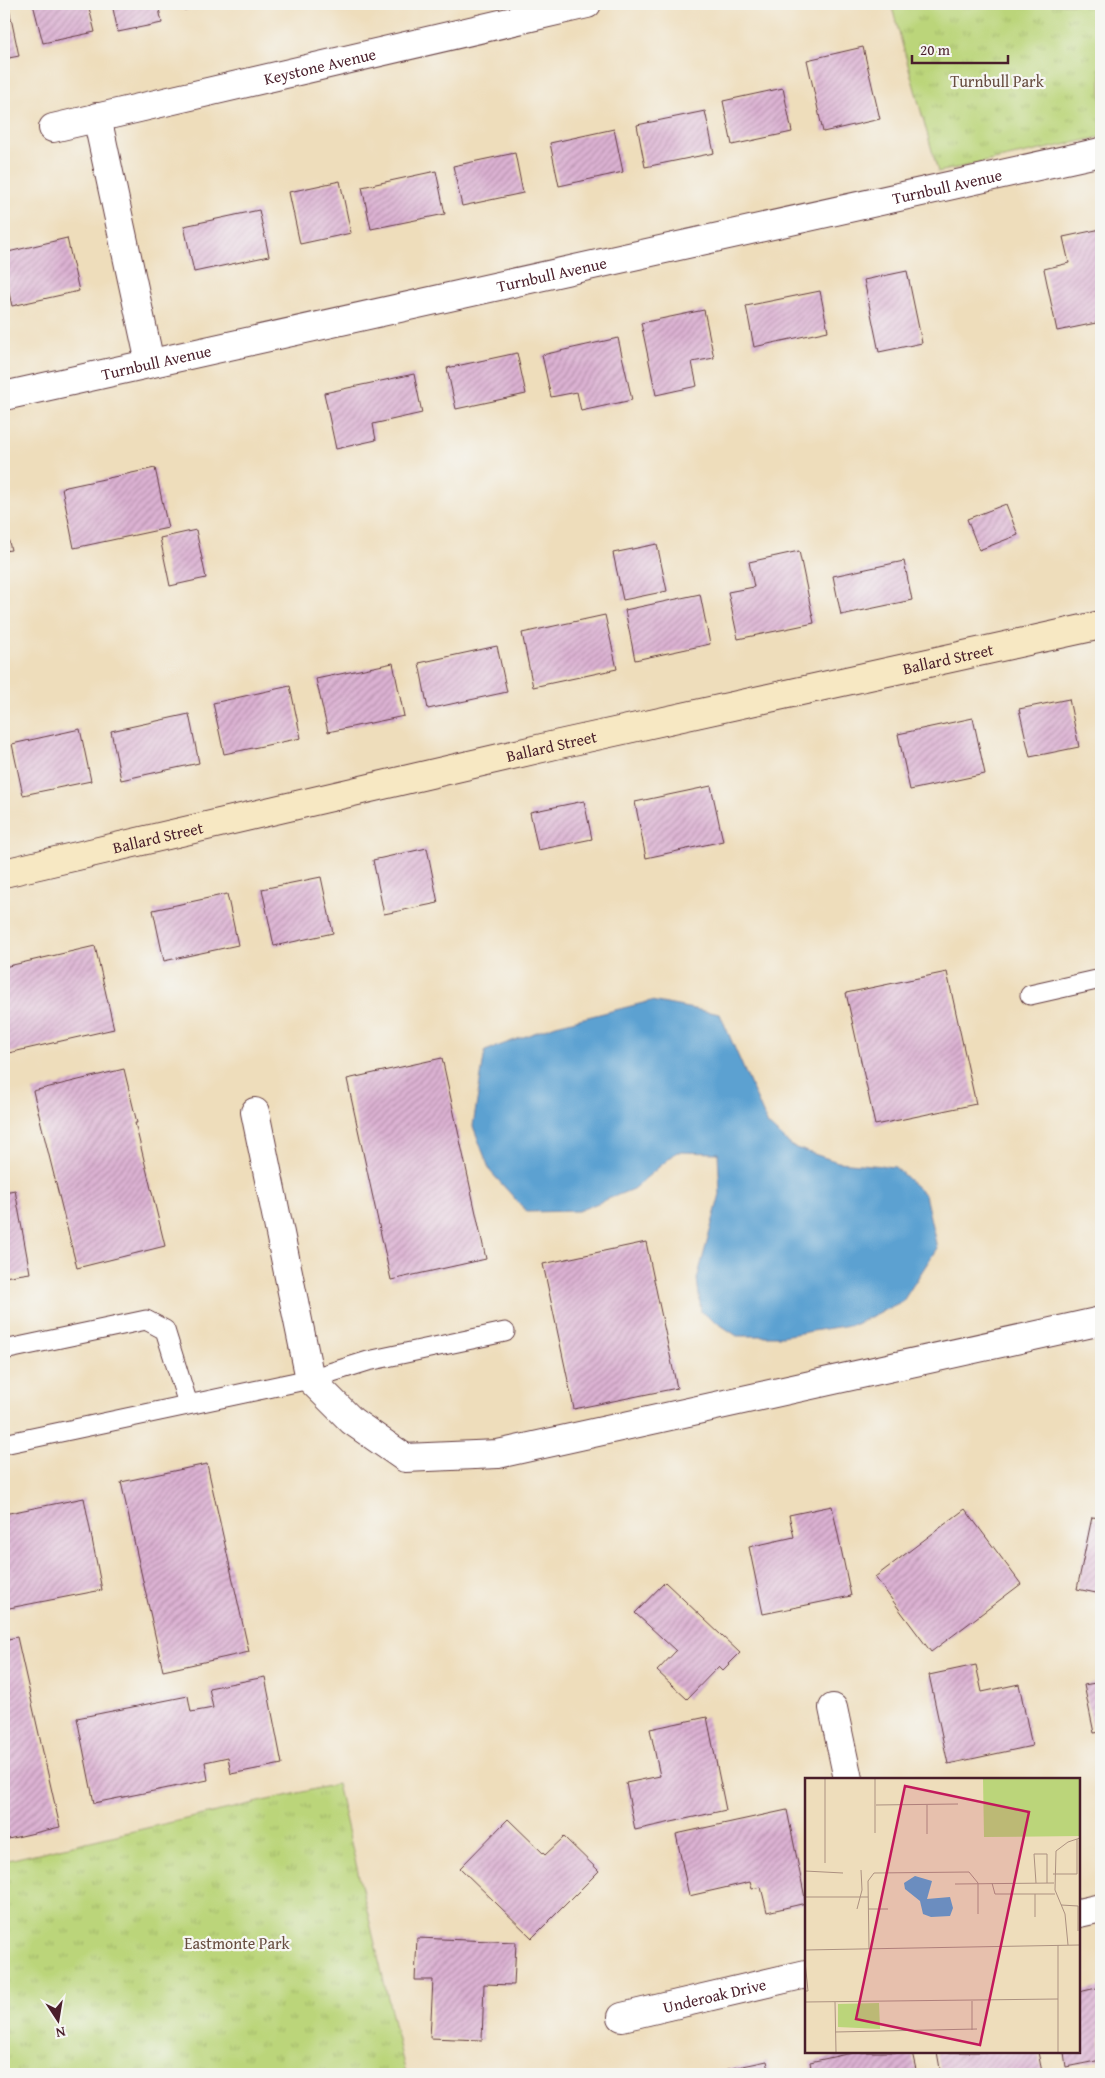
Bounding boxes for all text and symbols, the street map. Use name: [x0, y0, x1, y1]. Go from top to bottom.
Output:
scale bar: [912, 32, 1009, 64]
text: 20 m: [920, 39, 951, 60]
street label: Keystone Avenue: [261, 41, 378, 91]
park label: Turnbull Park: [950, 69, 1045, 93]
street label: Turnbull Avenue: [890, 162, 1004, 210]
street label: Turnbull Avenue: [494, 250, 609, 298]
street label: Turnbull Avenue: [99, 338, 213, 386]
street label: Ballard Street: [900, 637, 996, 680]
street label: Ballard Street: [504, 724, 599, 768]
street label: Ballard Street: [110, 815, 206, 859]
inset map: [805, 1778, 1080, 2053]
park label: Eastmonte Park: [184, 1931, 291, 1955]
street label: Underoak Drive: [661, 1972, 768, 2019]
north arrow: [32, 1996, 82, 2046]
text: N: [53, 2022, 67, 2044]

